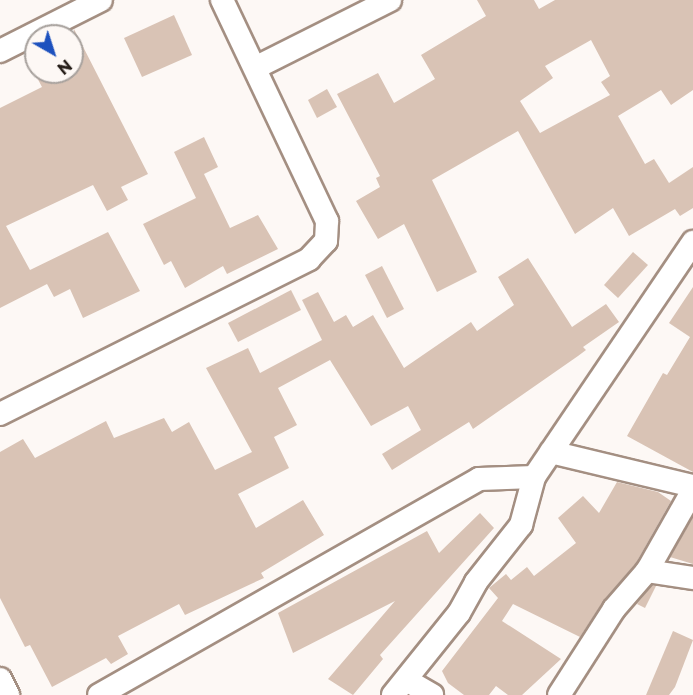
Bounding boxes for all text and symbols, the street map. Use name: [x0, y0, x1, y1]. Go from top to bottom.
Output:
north arrow: [24, 24, 84, 84]
text: N: [53, 55, 75, 78]

